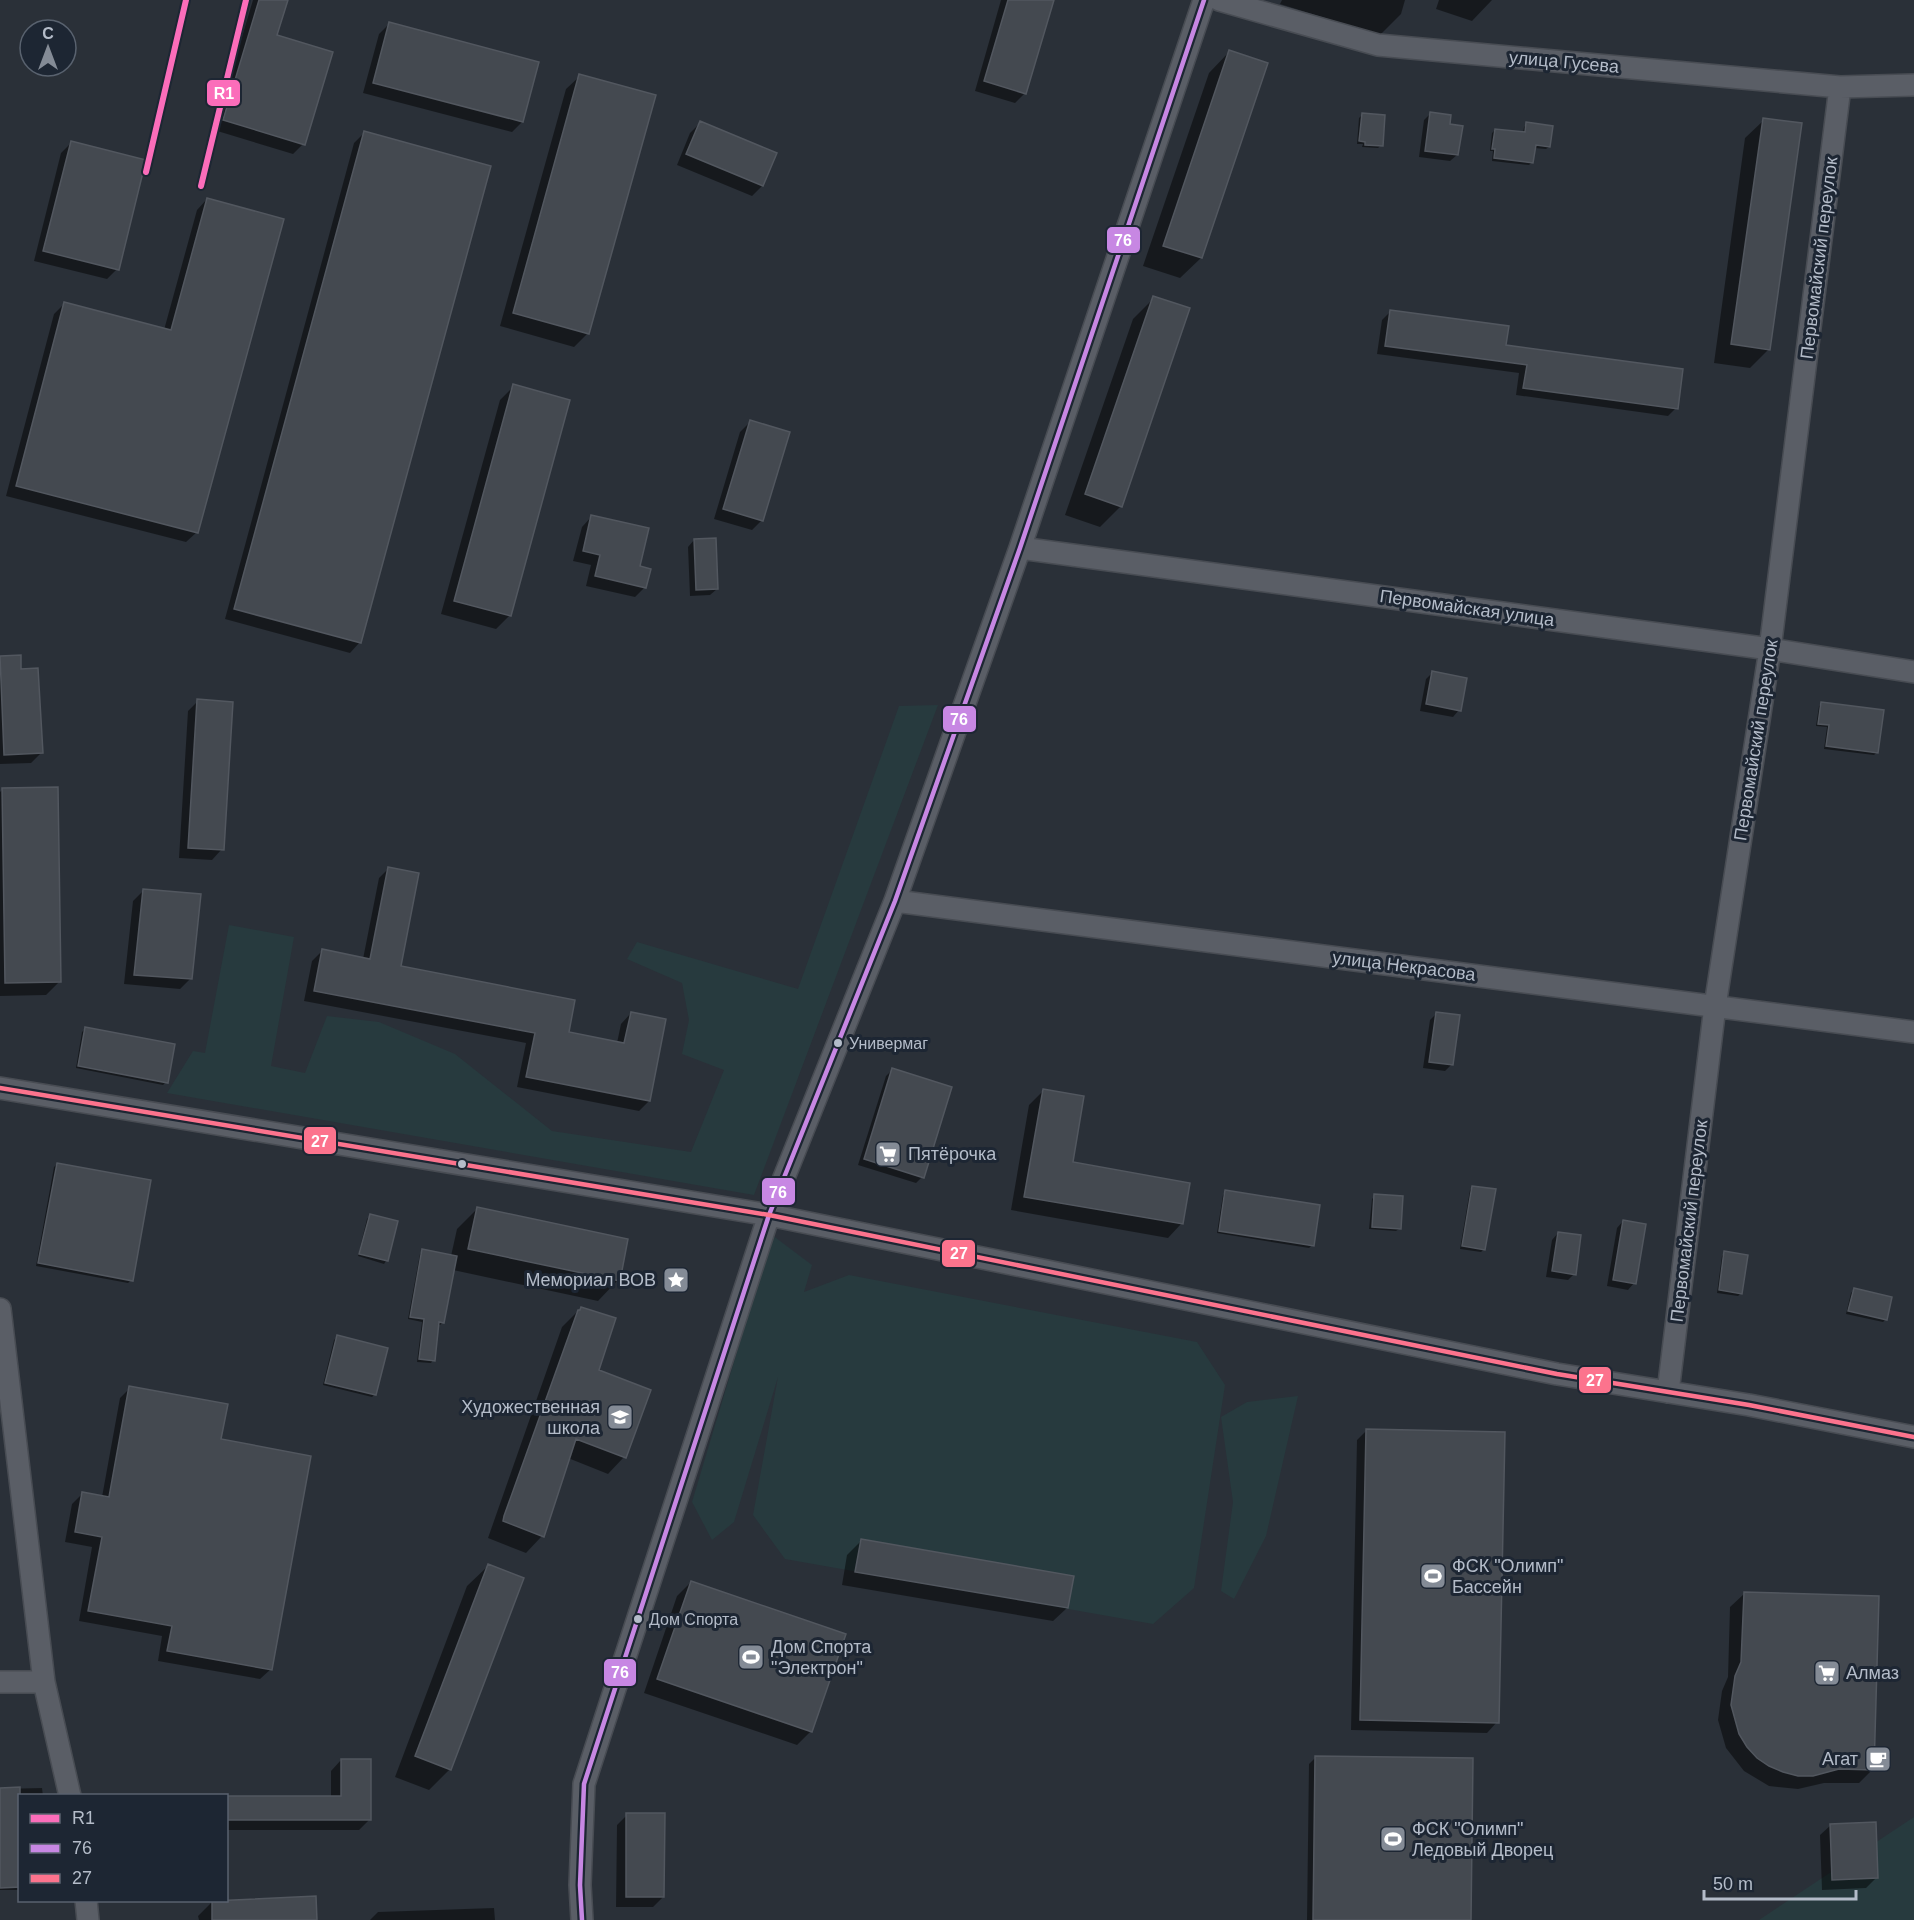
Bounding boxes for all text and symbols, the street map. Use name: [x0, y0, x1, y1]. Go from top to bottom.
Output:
north arrow: [18, 18, 78, 78]
text: С: [42, 25, 54, 42]
street label: улица Гусева: [1508, 47, 1621, 77]
line badge: R1: [206, 79, 241, 107]
text: R1: [214, 85, 234, 102]
street label: Первомайский переулок: [1797, 156, 1841, 360]
line badge: 76: [1106, 226, 1141, 254]
text: 76: [1114, 232, 1132, 249]
street label: Первомайская улица: [1378, 586, 1557, 630]
street label: Первомайский переулок: [1730, 638, 1782, 842]
line badge: 76: [942, 705, 977, 733]
text: 76: [950, 711, 968, 728]
street label: улица Некрасова: [1331, 947, 1478, 985]
place label: Универмаг: [849, 1035, 928, 1052]
marker: Универмаг: [832, 1037, 844, 1049]
street label: Первомайский переулок: [1667, 1119, 1711, 1323]
line badge: 27: [303, 1126, 337, 1155]
text: 27: [311, 1133, 329, 1150]
supermarket icon: Пятёрочка: [873, 1139, 903, 1169]
place label: Пятёрочка: [908, 1144, 997, 1164]
unlabelled marker: [456, 1158, 468, 1170]
line badge: 76: [761, 1177, 796, 1206]
text: 76: [769, 1184, 787, 1201]
line badge: 27: [941, 1239, 976, 1268]
text: 27: [950, 1245, 968, 1262]
place icon: Мемориал ВОВ: [661, 1265, 691, 1295]
place label: Мемориал ВОВ: [525, 1270, 656, 1290]
line badge: 27: [1578, 1366, 1612, 1394]
text: 27: [1586, 1372, 1604, 1389]
place label: Художественная школа: [461, 1397, 601, 1438]
school or university icon: Художественная школа: [605, 1402, 635, 1432]
place label: ФСК "Олимп" Бассейн: [1452, 1556, 1563, 1597]
sports icon: ФСК "Олимп" Бассейн: [1418, 1561, 1448, 1591]
place label: Дом Спорта: [649, 1611, 738, 1628]
marker: Дом Спорта: [632, 1613, 644, 1625]
place label: Дом Спорта "Электрон": [771, 1637, 872, 1678]
sports icon: Дом Спорта "Электрон": [736, 1642, 766, 1672]
line badge: 76: [603, 1658, 637, 1687]
supermarket icon: Алмаз: [1812, 1658, 1842, 1688]
place label: Алмаз: [1846, 1663, 1899, 1683]
text: 76: [611, 1664, 629, 1681]
cafe icon: Агат: [1863, 1744, 1893, 1774]
place label: Агат: [1822, 1749, 1858, 1769]
legend: [18, 1794, 228, 1902]
text: R1: [72, 1808, 95, 1828]
place label: ФСК "Олимп" Ледовый Дворец: [1412, 1819, 1553, 1860]
sports icon: ФСК "Олимп" Ледовый Дворец: [1378, 1824, 1408, 1854]
text: 76: [72, 1838, 92, 1858]
scale bar: [1704, 1863, 1856, 1901]
text: 27: [72, 1868, 92, 1888]
text: 50 m: [1713, 1874, 1753, 1894]

